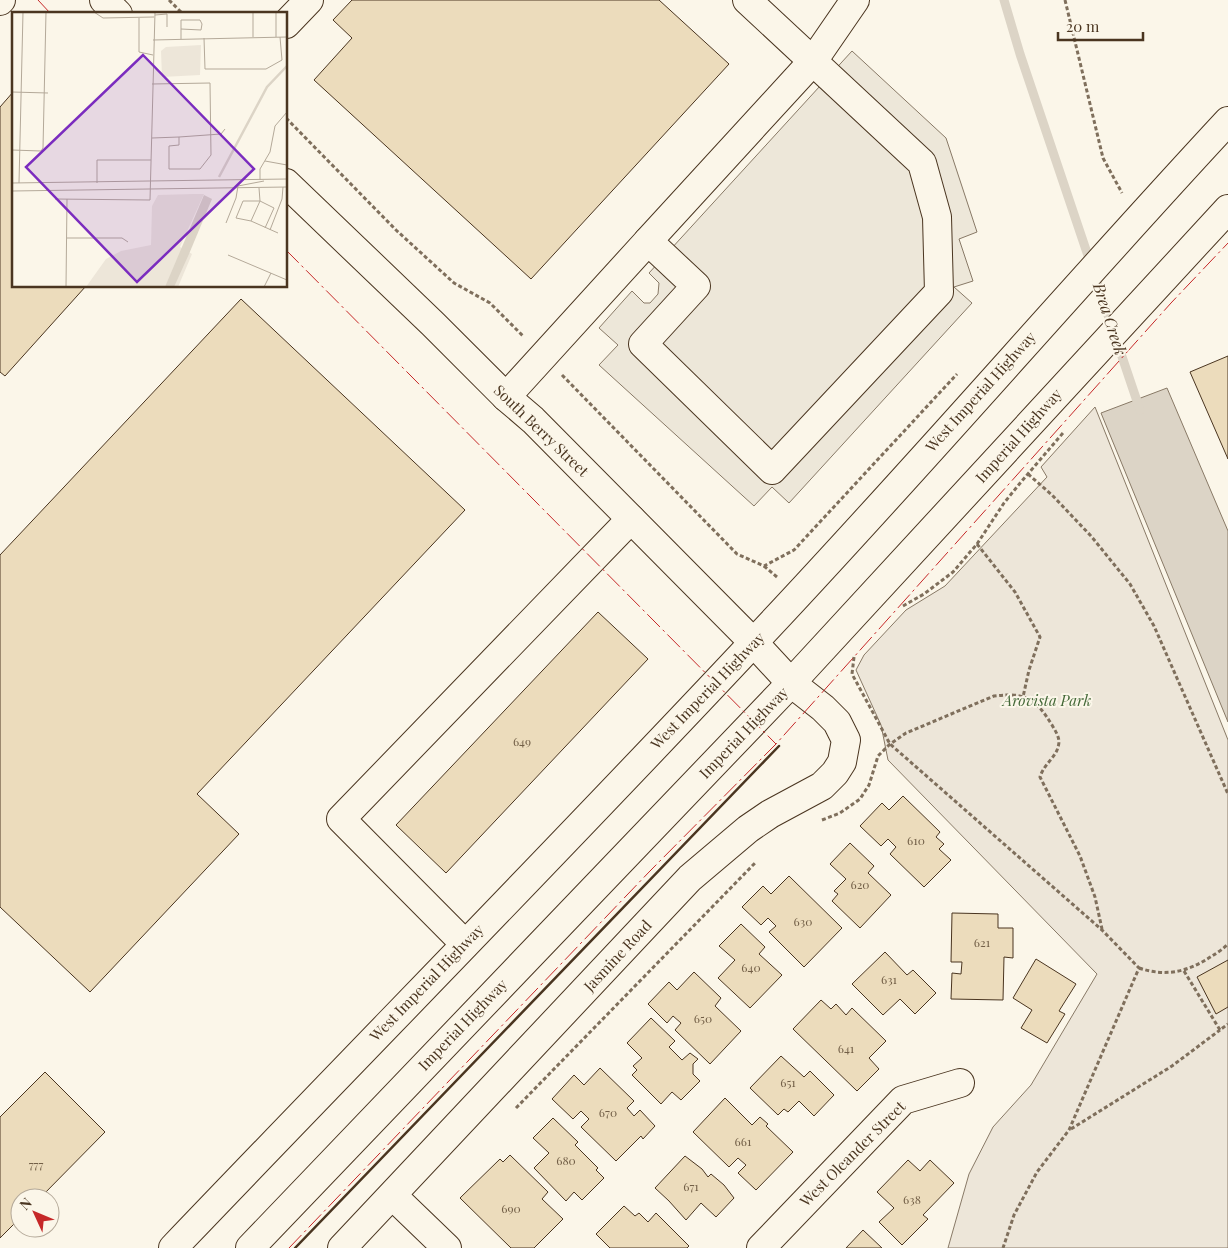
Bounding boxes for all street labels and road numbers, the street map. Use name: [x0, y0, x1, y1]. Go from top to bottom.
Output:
street label: West Imperial Highway: [922, 328, 1040, 456]
street label: South Berry Street: [490, 380, 594, 481]
street label: Imperial Highway: [972, 385, 1066, 487]
street label: West Imperial Highway: [647, 629, 769, 753]
street label: Imperial Highway: [696, 684, 792, 782]
street label: Jasmine Road: [578, 915, 656, 996]
street label: West Imperial Highway: [366, 921, 488, 1045]
street label: Imperial Highway: [415, 976, 511, 1074]
street label: West Oleander Street: [795, 1096, 910, 1211]

